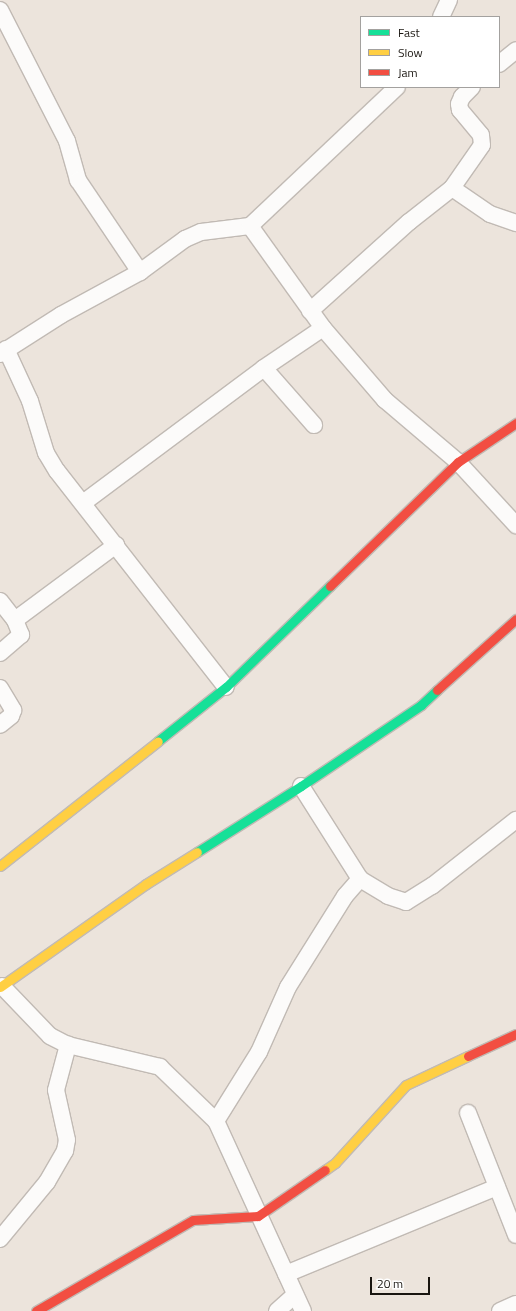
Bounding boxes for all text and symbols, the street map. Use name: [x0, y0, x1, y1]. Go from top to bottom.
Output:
legend: [360, 16, 500, 88]
text: Fast: [398, 23, 420, 42]
text: Slow: [398, 43, 423, 62]
text: Jam: [398, 63, 418, 82]
scale bar: [372, 1269, 432, 1295]
text: 20 m: [377, 1274, 403, 1293]

